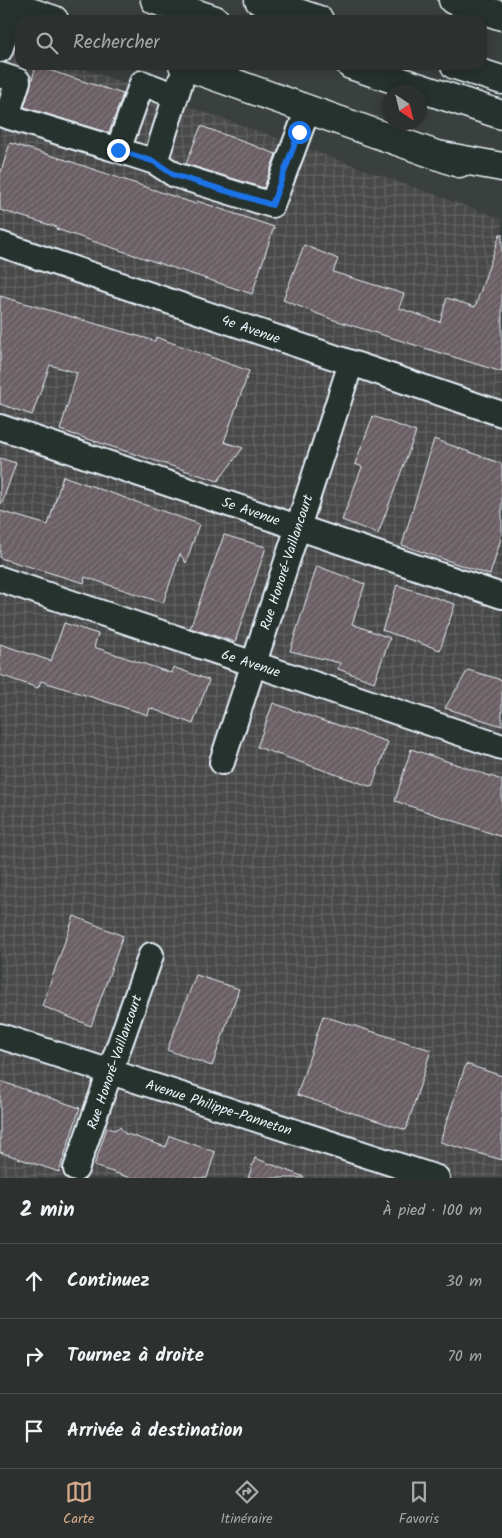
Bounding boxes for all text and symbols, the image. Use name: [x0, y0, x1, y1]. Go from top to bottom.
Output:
search box: [15, 15, 487, 70]
text: Rechercher: [73, 28, 160, 58]
icon: search: [33, 29, 61, 57]
north arrow: [382, 85, 427, 130]
route start: [288, 121, 311, 144]
route end: [107, 139, 130, 162]
street label: 4e Avenue: [218, 310, 284, 350]
street label: Rue Honoré-Vaillancourt: [255, 491, 319, 633]
street label: 5e Avenue: [218, 492, 284, 532]
street label: 6e Avenue: [218, 644, 284, 684]
street label: Rue Honoré-Vaillancourt: [82, 991, 149, 1133]
street label: Avenue Philippe-Panneton: [143, 1074, 295, 1142]
text: 2 min: [20, 1194, 75, 1227]
text: À pied · 100 m: [382, 1198, 482, 1223]
text: Continuez: [67, 1266, 150, 1296]
icon: ahead: [20, 1267, 48, 1295]
text: 30 m: [446, 1269, 482, 1294]
text: Tournez à droite: [67, 1341, 204, 1371]
icon: right: [20, 1342, 48, 1370]
text: 70 m: [447, 1344, 482, 1369]
text: Arrivée à destination: [67, 1416, 243, 1446]
icon: arrive: [20, 1417, 48, 1445]
tab: Carte: [63, 1478, 94, 1530]
tab: Itinéraire: [221, 1478, 273, 1530]
tab: Favoris: [399, 1478, 439, 1530]

